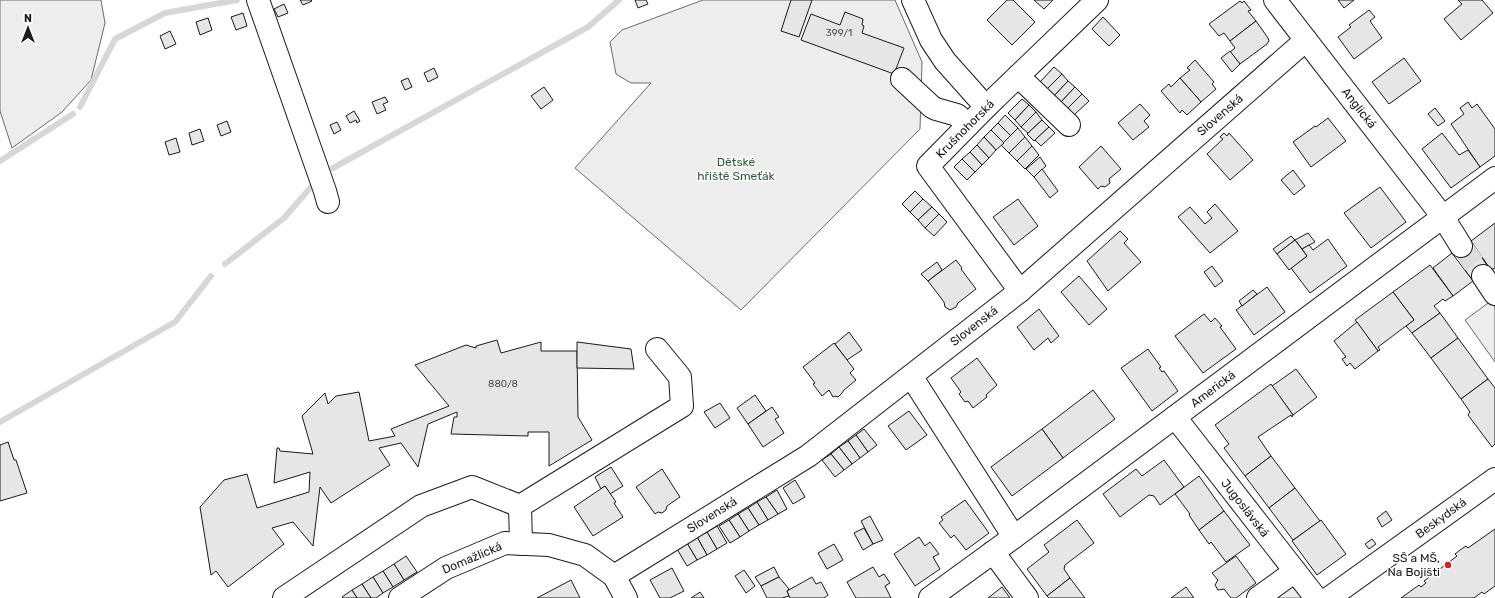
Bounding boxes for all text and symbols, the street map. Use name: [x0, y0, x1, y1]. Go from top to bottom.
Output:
north arrow: [8, 8, 48, 48]
text: N: [24, 12, 32, 25]
house number: 399/1: [826, 27, 852, 39]
street label: Anglická: [1339, 85, 1379, 131]
street label: Slovenská: [1194, 91, 1246, 139]
street label: Krušnohorská: [933, 97, 997, 161]
park label: Dětské hřiště Smeťák: [697, 155, 776, 183]
street label: Slovenská: [948, 303, 1000, 349]
street label: Americká: [1188, 368, 1238, 410]
house number: 880/8: [488, 378, 518, 390]
street label: Jugoslávská: [1218, 476, 1272, 540]
street label: Slovenská: [684, 494, 740, 536]
street label: Beskydská: [1413, 495, 1469, 541]
street label: Domažlická: [440, 539, 504, 577]
place label: SŠ a MŠ, Na Bojišti: [1388, 551, 1440, 579]
marker: SŠ a MŠ, Na Bojišti: [1443, 560, 1453, 570]

